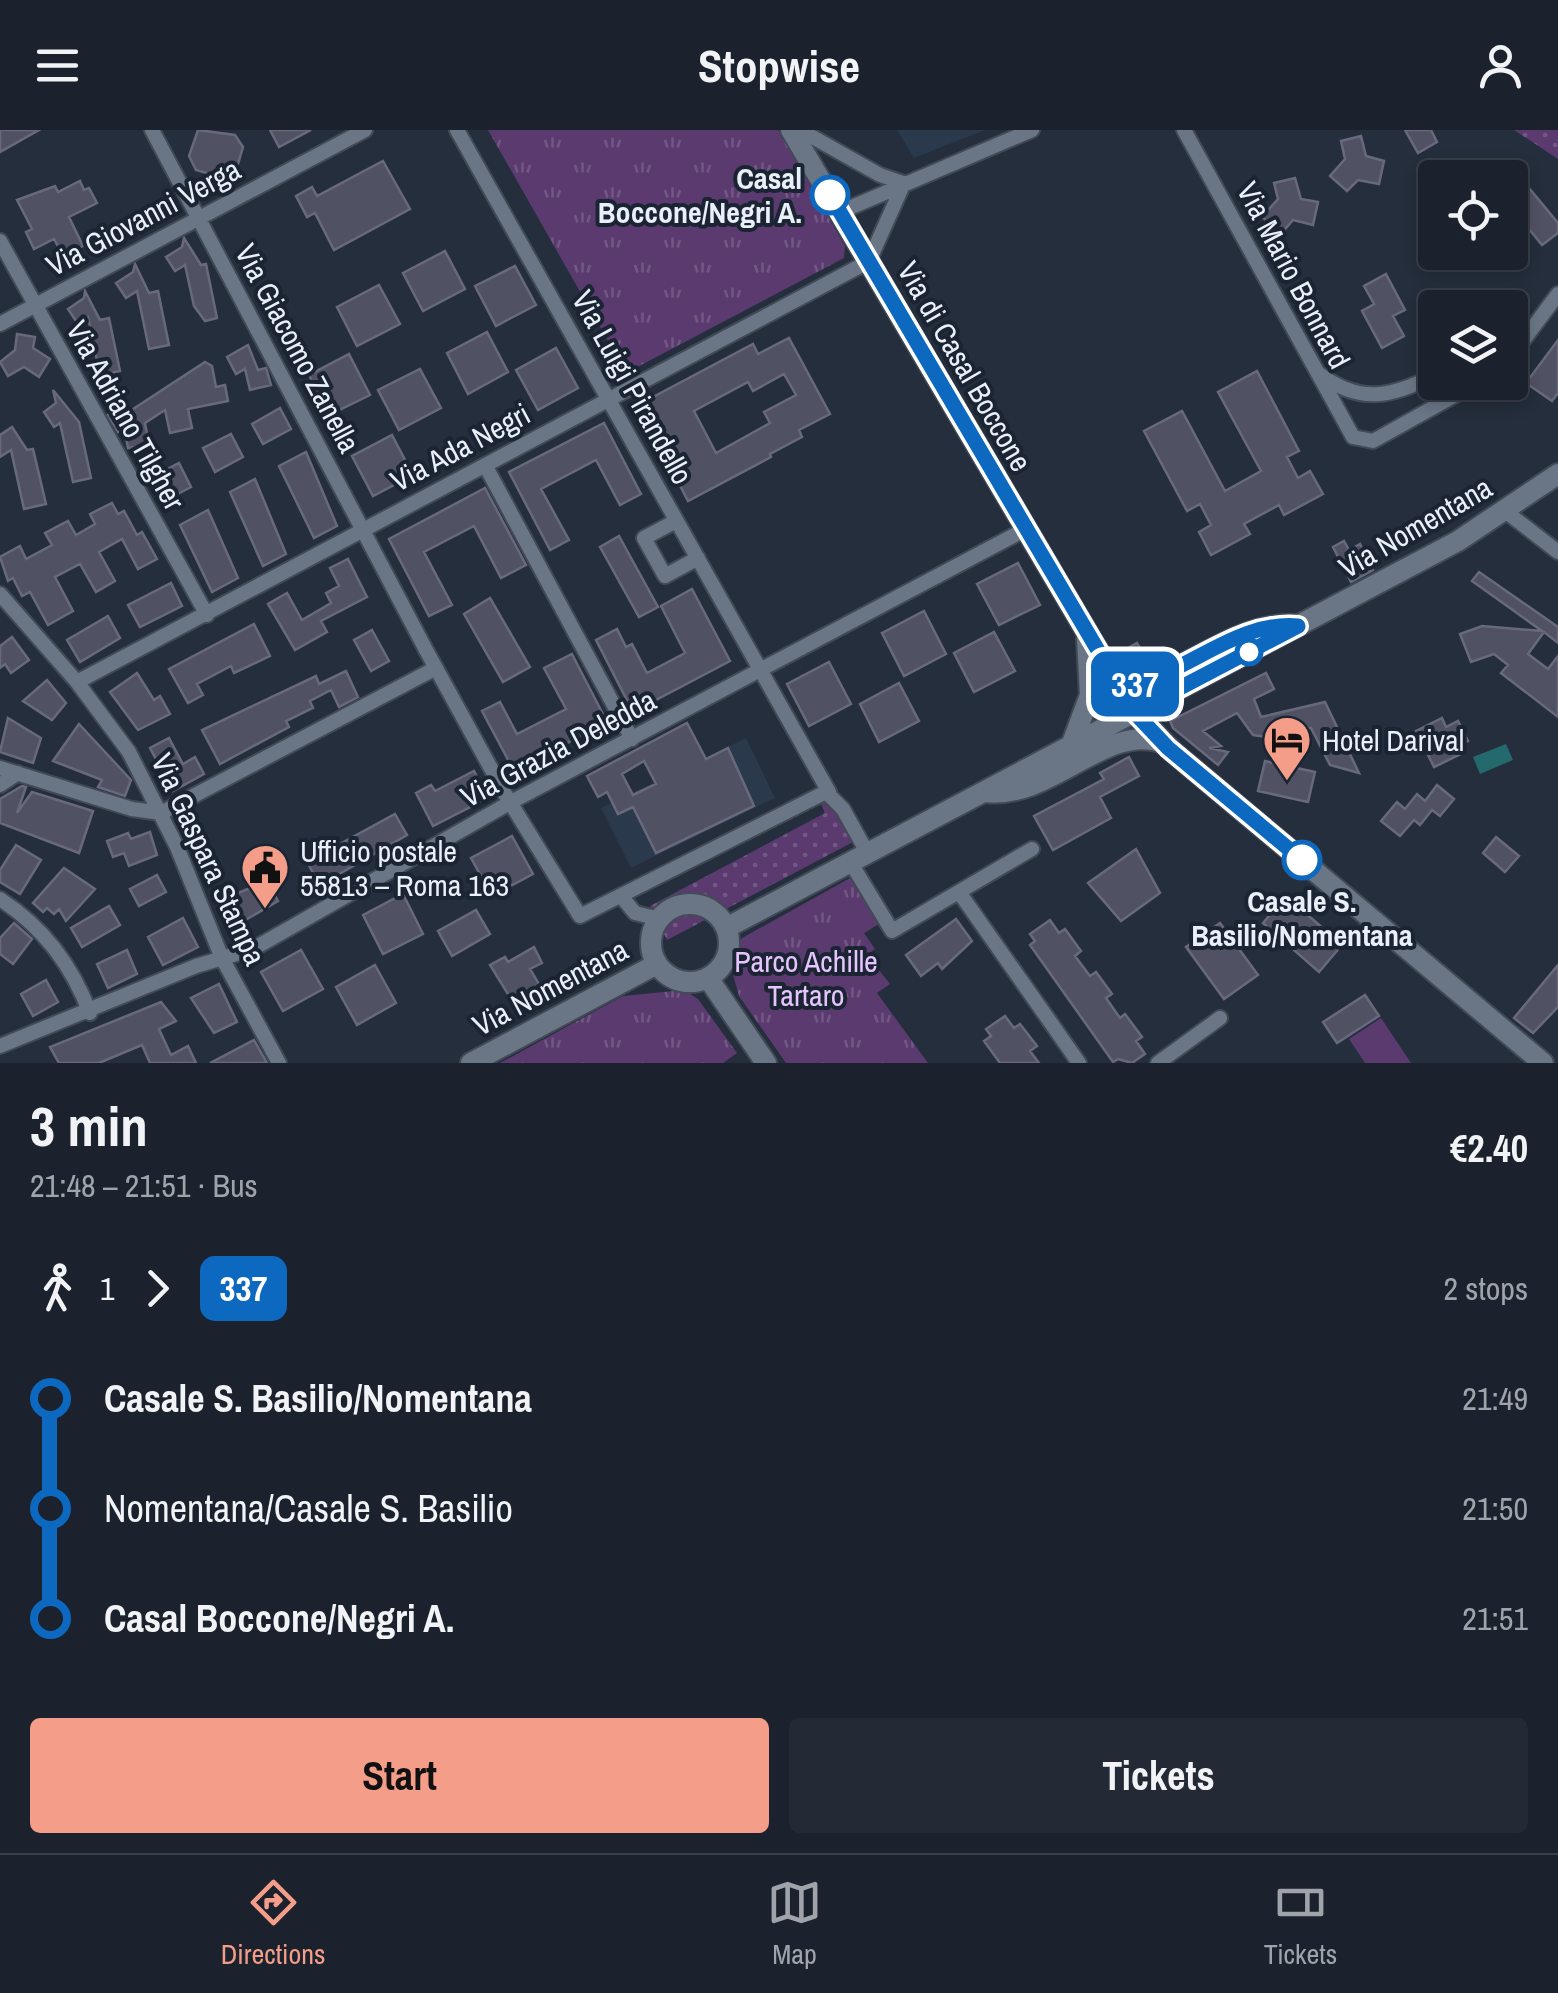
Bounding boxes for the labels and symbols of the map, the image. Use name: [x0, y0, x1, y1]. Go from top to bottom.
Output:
street label: Via Giovanni Verga: [39, 149, 247, 285]
place label: Casal Boccone/Negri A.: [598, 158, 802, 232]
street label: Via Mario Bonnard: [1228, 175, 1360, 375]
marker: Casal Boccone/Negri A.: [811, 176, 849, 214]
street label: Via Giacomo Zanella: [226, 237, 370, 460]
street label: Via di Casal Boccone: [889, 254, 1041, 478]
street label: Via Luigi Pirandello: [563, 283, 703, 491]
street label: Via Adriano Tilgher: [57, 313, 195, 517]
street label: Via Ada Negri: [383, 393, 537, 501]
street label: Via Nomentana: [1331, 467, 1499, 587]
unlabelled marker: [1236, 639, 1262, 665]
line badge: 337: [1078, 652, 1192, 716]
street label: Via Grazia Deledda: [453, 680, 663, 816]
hotel icon: Hotel Darival: [1261, 714, 1313, 782]
place label: Hotel Darival: [1322, 720, 1464, 760]
street label: Via Gaspara Stampa: [142, 747, 276, 972]
place label: Ufficio postale 55813 – Roma 163: [300, 831, 509, 905]
marker: Casale S. Basilio/Nomentana: [1283, 841, 1321, 879]
public building icon: Ufficio postale 55813 – Roma 163: [239, 842, 291, 910]
place label: Casale S. Basilio/Nomentana: [1191, 881, 1413, 955]
street label: Via Nomentana: [465, 929, 635, 1045]
park label: Parco Achille Tartaro: [734, 941, 878, 1015]

